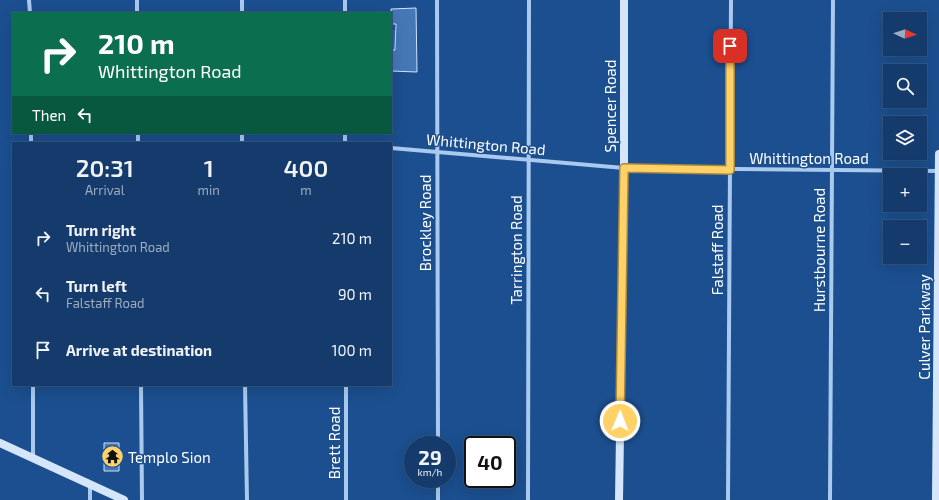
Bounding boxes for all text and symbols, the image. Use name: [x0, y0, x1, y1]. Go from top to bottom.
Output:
north arrow: [883, 12, 927, 56]
map controls: [883, 12, 927, 264]
text: 210 m: [98, 26, 175, 60]
icon: right: [32, 28, 84, 80]
pin: [713, 29, 747, 63]
icon: arrive: [719, 35, 741, 57]
text: Whittington Road: [98, 60, 242, 82]
street label: Spencer Road: [601, 60, 619, 152]
button: search: [883, 64, 927, 108]
icon: left: [74, 104, 96, 126]
text: Then: [32, 106, 66, 124]
button: layers: [883, 116, 927, 160]
street label: Whittington Road: [426, 130, 546, 158]
street label: Whittington Road: [749, 149, 869, 167]
text: 20:31: [76, 153, 134, 182]
text: 1: [204, 153, 214, 182]
text: 400: [283, 153, 328, 182]
button: +: [883, 168, 927, 212]
street label: Brockley Road: [416, 175, 434, 271]
text: Arrival: [85, 182, 125, 198]
text: min: [198, 182, 220, 198]
text: m: [300, 182, 312, 198]
street label: Hurstbourne Road: [810, 188, 828, 312]
street label: Tarrington Road: [507, 195, 525, 305]
street label: Falstaff Road: [708, 205, 726, 295]
button: −: [883, 220, 927, 264]
text: Turn right: [66, 221, 136, 239]
icon: right: [32, 227, 54, 249]
text: 210 m: [332, 229, 372, 247]
text: Whittington Road: [66, 239, 170, 255]
street label: Culver Parkway: [915, 274, 933, 380]
text: Turn left: [66, 277, 127, 295]
icon: left: [32, 283, 54, 305]
text: 90 m: [338, 285, 372, 303]
text: Falstaff Road: [66, 295, 144, 311]
icon: arrive: [32, 339, 54, 361]
text: Arrive at destination: [66, 341, 212, 359]
text: 100 m: [331, 341, 372, 359]
position arrow: [599, 400, 641, 442]
street label: Brett Road: [325, 407, 343, 479]
speed limit sign: 40: [464, 436, 516, 488]
temple icon: Templo Sion: [99, 444, 125, 470]
text: 29: [418, 445, 442, 469]
place label: Templo Sion: [128, 448, 211, 466]
text: km/h: [418, 466, 442, 478]

